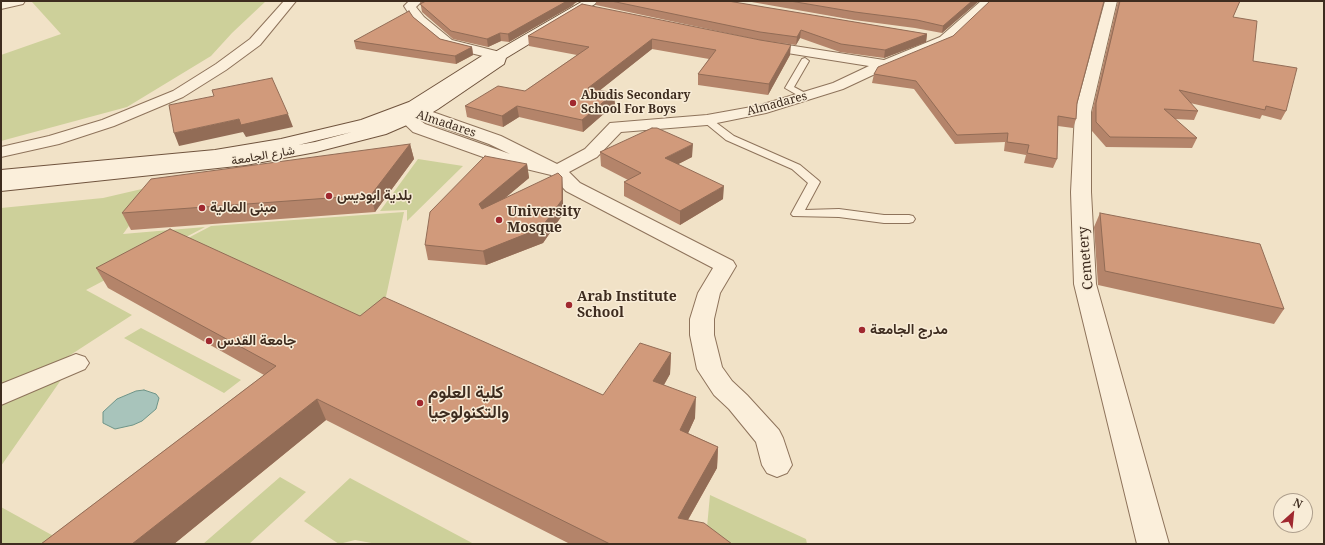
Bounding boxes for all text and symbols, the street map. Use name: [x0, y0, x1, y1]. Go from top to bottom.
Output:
place label: Abudis Secondary School For Boys: [581, 89, 690, 117]
street label: Almadares: [745, 89, 809, 119]
marker: Abudis Secondary School For Boys: [568, 98, 578, 108]
street label: Almadares: [414, 108, 478, 140]
street label: شارع الجامعة: [230, 143, 296, 169]
place label: بلدية ابوديس: [337, 188, 412, 204]
marker: بلدية ابوديس: [324, 191, 334, 201]
place label: مبنى المالية: [210, 200, 276, 216]
marker: مبنى المالية: [197, 203, 207, 213]
place label: University Mosque: [507, 204, 581, 236]
marker: University Mosque: [494, 215, 504, 225]
street label: Cemetery: [1075, 226, 1097, 290]
place label: Arab Institute School: [577, 289, 677, 322]
marker: Arab Institute School: [564, 300, 574, 310]
place label: مدرج الجامعة: [870, 322, 948, 338]
marker: مدرج الجامعة: [857, 325, 867, 335]
place label: جامعة القدس: [217, 333, 296, 349]
marker: جامعة القدس: [204, 336, 214, 346]
place label: كلية العلوم والتكنولوجيا: [428, 383, 509, 423]
marker: كلية العلوم والتكنولوجيا: [415, 398, 425, 408]
north arrow: [1273, 493, 1313, 533]
text: N: [1291, 494, 1305, 511]

